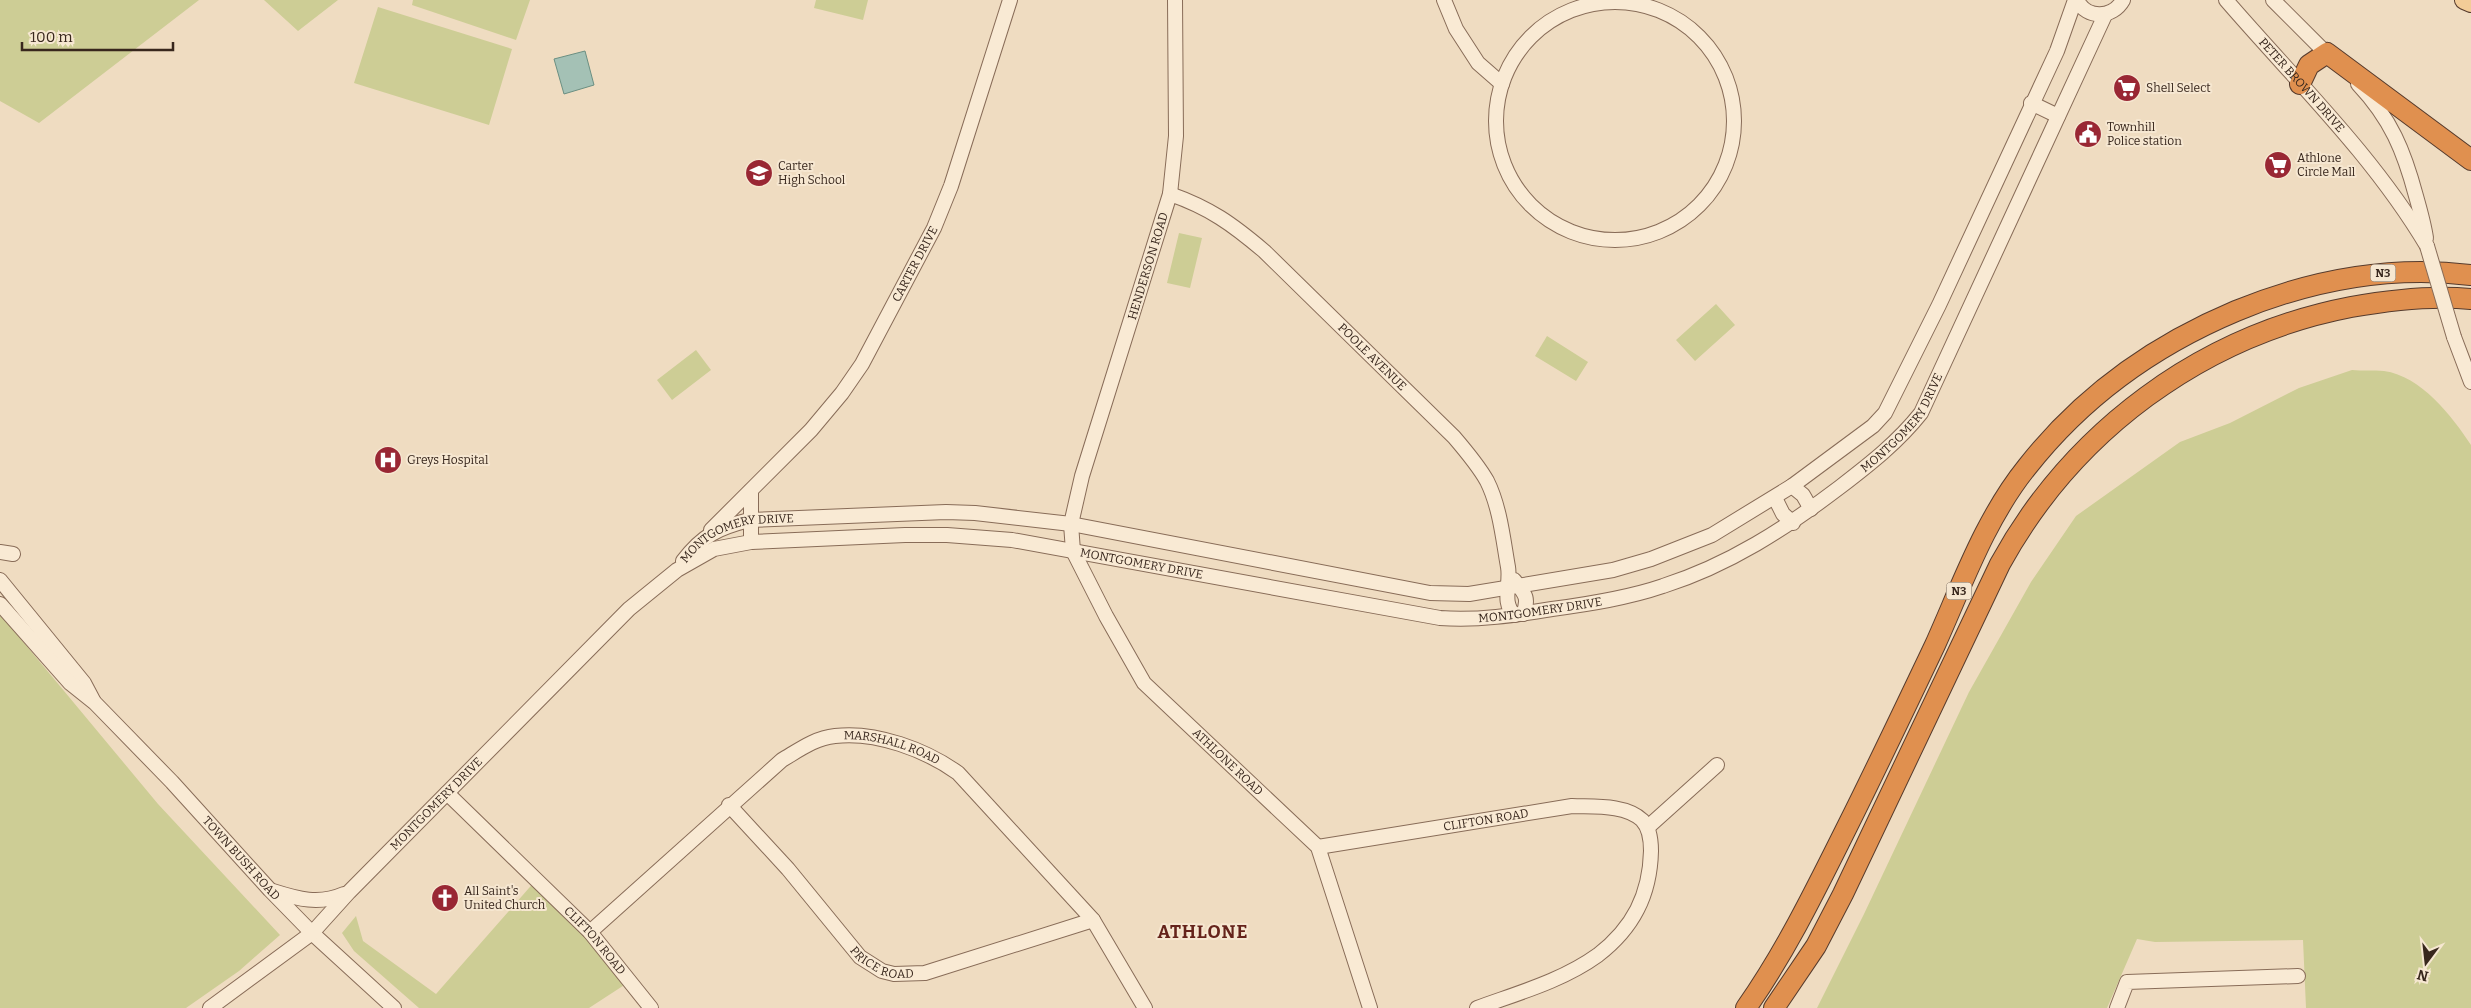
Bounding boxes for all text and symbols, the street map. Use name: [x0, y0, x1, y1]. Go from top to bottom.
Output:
scale bar: [22, 20, 174, 52]
text: 100 m: [30, 28, 73, 46]
street label: PETER BROWN DRIVE: [2256, 35, 2348, 135]
supermarket icon: Shell Select: [2112, 73, 2142, 103]
place label: Shell Select: [2146, 81, 2211, 95]
public building icon: Townhill Police station: [2073, 119, 2103, 149]
place label: Townhill Police station: [2107, 120, 2182, 148]
supermarket icon: Athlone Circle Mall: [2263, 150, 2293, 180]
place label: Athlone Circle Mall: [2297, 151, 2356, 179]
school or university icon: Carter High School: [744, 158, 774, 188]
place label: Carter High School: [778, 159, 846, 187]
street label: HENDERSON ROAD: [1125, 211, 1171, 321]
street label: CARTER DRIVE: [889, 224, 941, 304]
road number: N3: [2370, 264, 2396, 282]
street label: POOLE AVENUE: [1335, 320, 1409, 393]
street label: MONTGOMERY DRIVE: [1858, 371, 1945, 475]
hospital icon: Greys Hospital: [373, 445, 403, 475]
place label: Greys Hospital: [407, 453, 489, 467]
street label: MONTGOMERY DRIVE: [677, 511, 794, 566]
street label: MONTGOMERY DRIVE: [1079, 546, 1204, 582]
road number: N3: [1946, 582, 1972, 600]
street label: MONTGOMERY DRIVE: [1478, 594, 1603, 625]
street label: ATHLONE ROAD: [1190, 725, 1266, 798]
street label: MARSHALL ROAD: [844, 728, 942, 767]
street label: MONTGOMERY DRIVE: [387, 754, 485, 853]
street label: CLIFTON ROAD: [1442, 806, 1529, 834]
street label: TOWN BUSH ROAD: [200, 814, 283, 903]
church icon: All Saint's United Church: [430, 883, 460, 913]
place label: All Saint's United Church: [464, 884, 546, 912]
street label: CLIFTON ROAD: [561, 904, 628, 977]
district label: ATHLONE: [1158, 921, 1248, 943]
north arrow: [2401, 938, 2451, 988]
street label: PRICE ROAD: [847, 944, 914, 982]
text: N: [2415, 965, 2430, 985]

